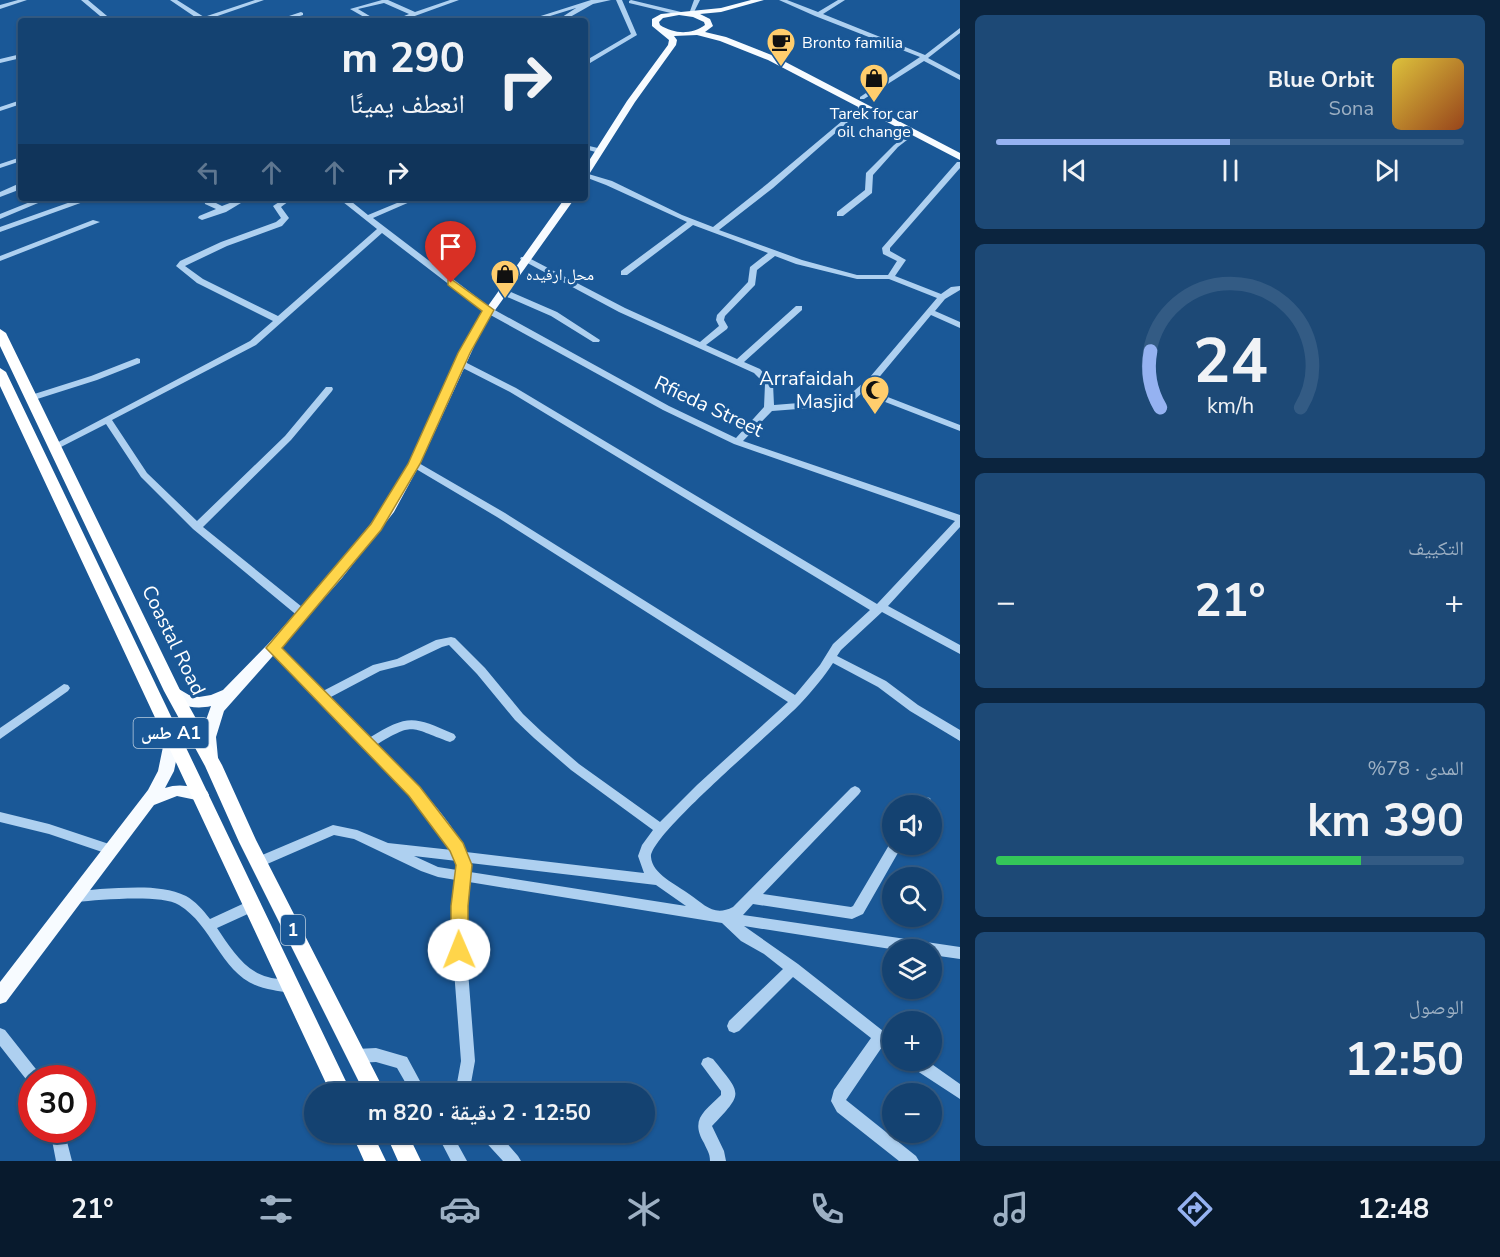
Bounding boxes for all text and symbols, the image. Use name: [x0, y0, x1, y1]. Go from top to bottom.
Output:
cafe icon: Bronto familia: [765, 26, 797, 68]
text: 290 m: [341, 30, 465, 87]
place label: Bronto familia: [802, 32, 903, 54]
icon: right: [486, 42, 564, 120]
shop icon: Tarek for car oil change: [858, 62, 890, 104]
text: Blue Orbit: [1268, 65, 1374, 95]
text: انعطف يمينًا: [349, 86, 465, 123]
text: Sona: [1329, 95, 1374, 122]
place label: Tarek for car oil change: [830, 103, 919, 143]
icon: previous: [1058, 154, 1091, 187]
icon: pause: [1214, 154, 1247, 187]
icon: next: [1370, 154, 1403, 187]
icon: left: [192, 156, 225, 189]
icon: ahead: [255, 156, 288, 189]
icon: ahead: [318, 156, 351, 189]
icon: right: [381, 156, 414, 189]
pin: [425, 221, 476, 283]
icon: arrive: [434, 230, 467, 263]
shop icon: محل ارفيده: [489, 258, 521, 300]
place label: محل ارفيده: [526, 264, 594, 286]
text: 24: [1193, 319, 1267, 404]
place label: Arrafaidah Masjid: [759, 365, 854, 415]
street label: Rfieda Street: [650, 369, 768, 444]
mosque icon: Arrafaidah Masjid: [859, 374, 891, 416]
text: km/h: [1206, 392, 1254, 422]
text: التكييف: [1408, 535, 1464, 562]
text: 21°: [1194, 571, 1266, 632]
text: −: [996, 580, 1016, 625]
text: +: [1444, 580, 1464, 625]
street label: Coastal Road: [135, 581, 212, 700]
road number: طس A1: [134, 718, 208, 748]
text: المدى · 78%: [1367, 755, 1464, 782]
text: 390 km: [1307, 791, 1464, 852]
map controls: [882, 795, 942, 1143]
button: sound: [882, 795, 942, 855]
button: search: [882, 867, 942, 927]
road number: 1: [281, 915, 305, 945]
position arrow: [427, 918, 491, 982]
button: layers: [882, 939, 942, 999]
text: الوصول: [1409, 994, 1464, 1021]
button: +: [882, 1011, 942, 1071]
text: 12:50: [1345, 1030, 1464, 1091]
speed limit sign: 30: [18, 1065, 96, 1143]
button: −: [882, 1083, 942, 1143]
text: 12:50 · 2 دقيقة · 820 m: [368, 1098, 591, 1128]
icon: filters: [255, 1188, 297, 1230]
icon: car: [439, 1188, 481, 1230]
icon: climate: [623, 1188, 665, 1230]
icon: phone: [806, 1188, 848, 1230]
icon: music: [990, 1188, 1032, 1230]
icon: directions: [1174, 1188, 1216, 1230]
text: 21°: [71, 1191, 114, 1228]
text: 12:48: [1358, 1191, 1429, 1228]

